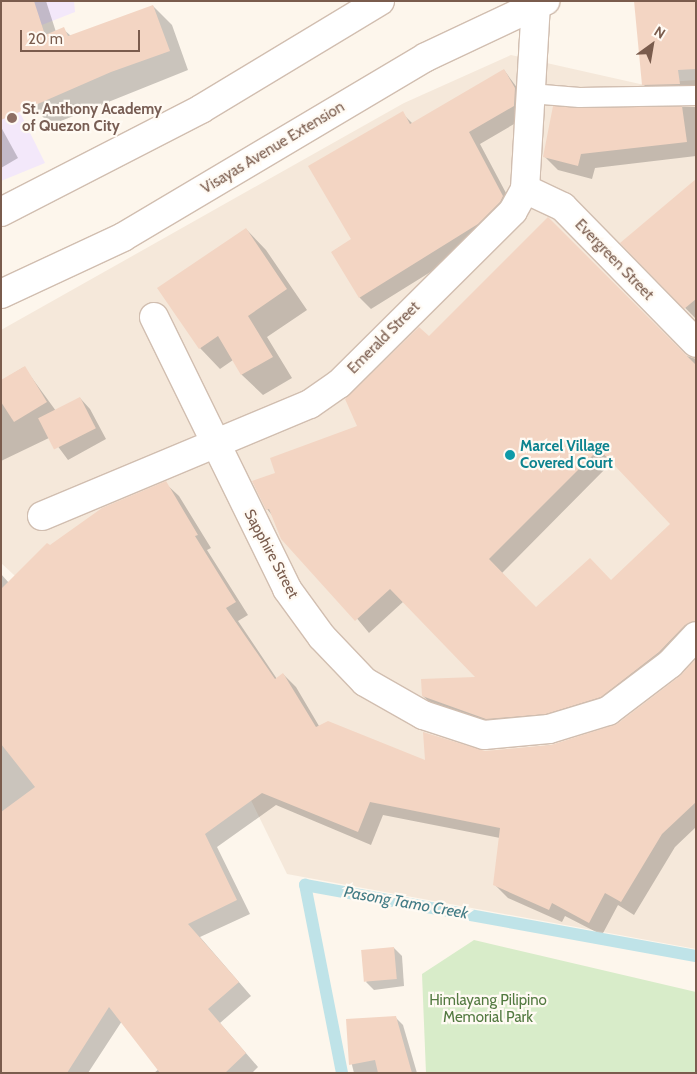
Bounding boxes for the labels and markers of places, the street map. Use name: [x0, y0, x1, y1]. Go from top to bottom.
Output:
place label: St. Anthony Academy of Quezon City: [22, 100, 162, 135]
marker: St. Anthony Academy of Quezon City: [6, 112, 18, 124]
place label: Marcel Village Covered Court: [520, 437, 613, 472]
marker: Marcel Village Covered Court: [504, 449, 516, 461]

